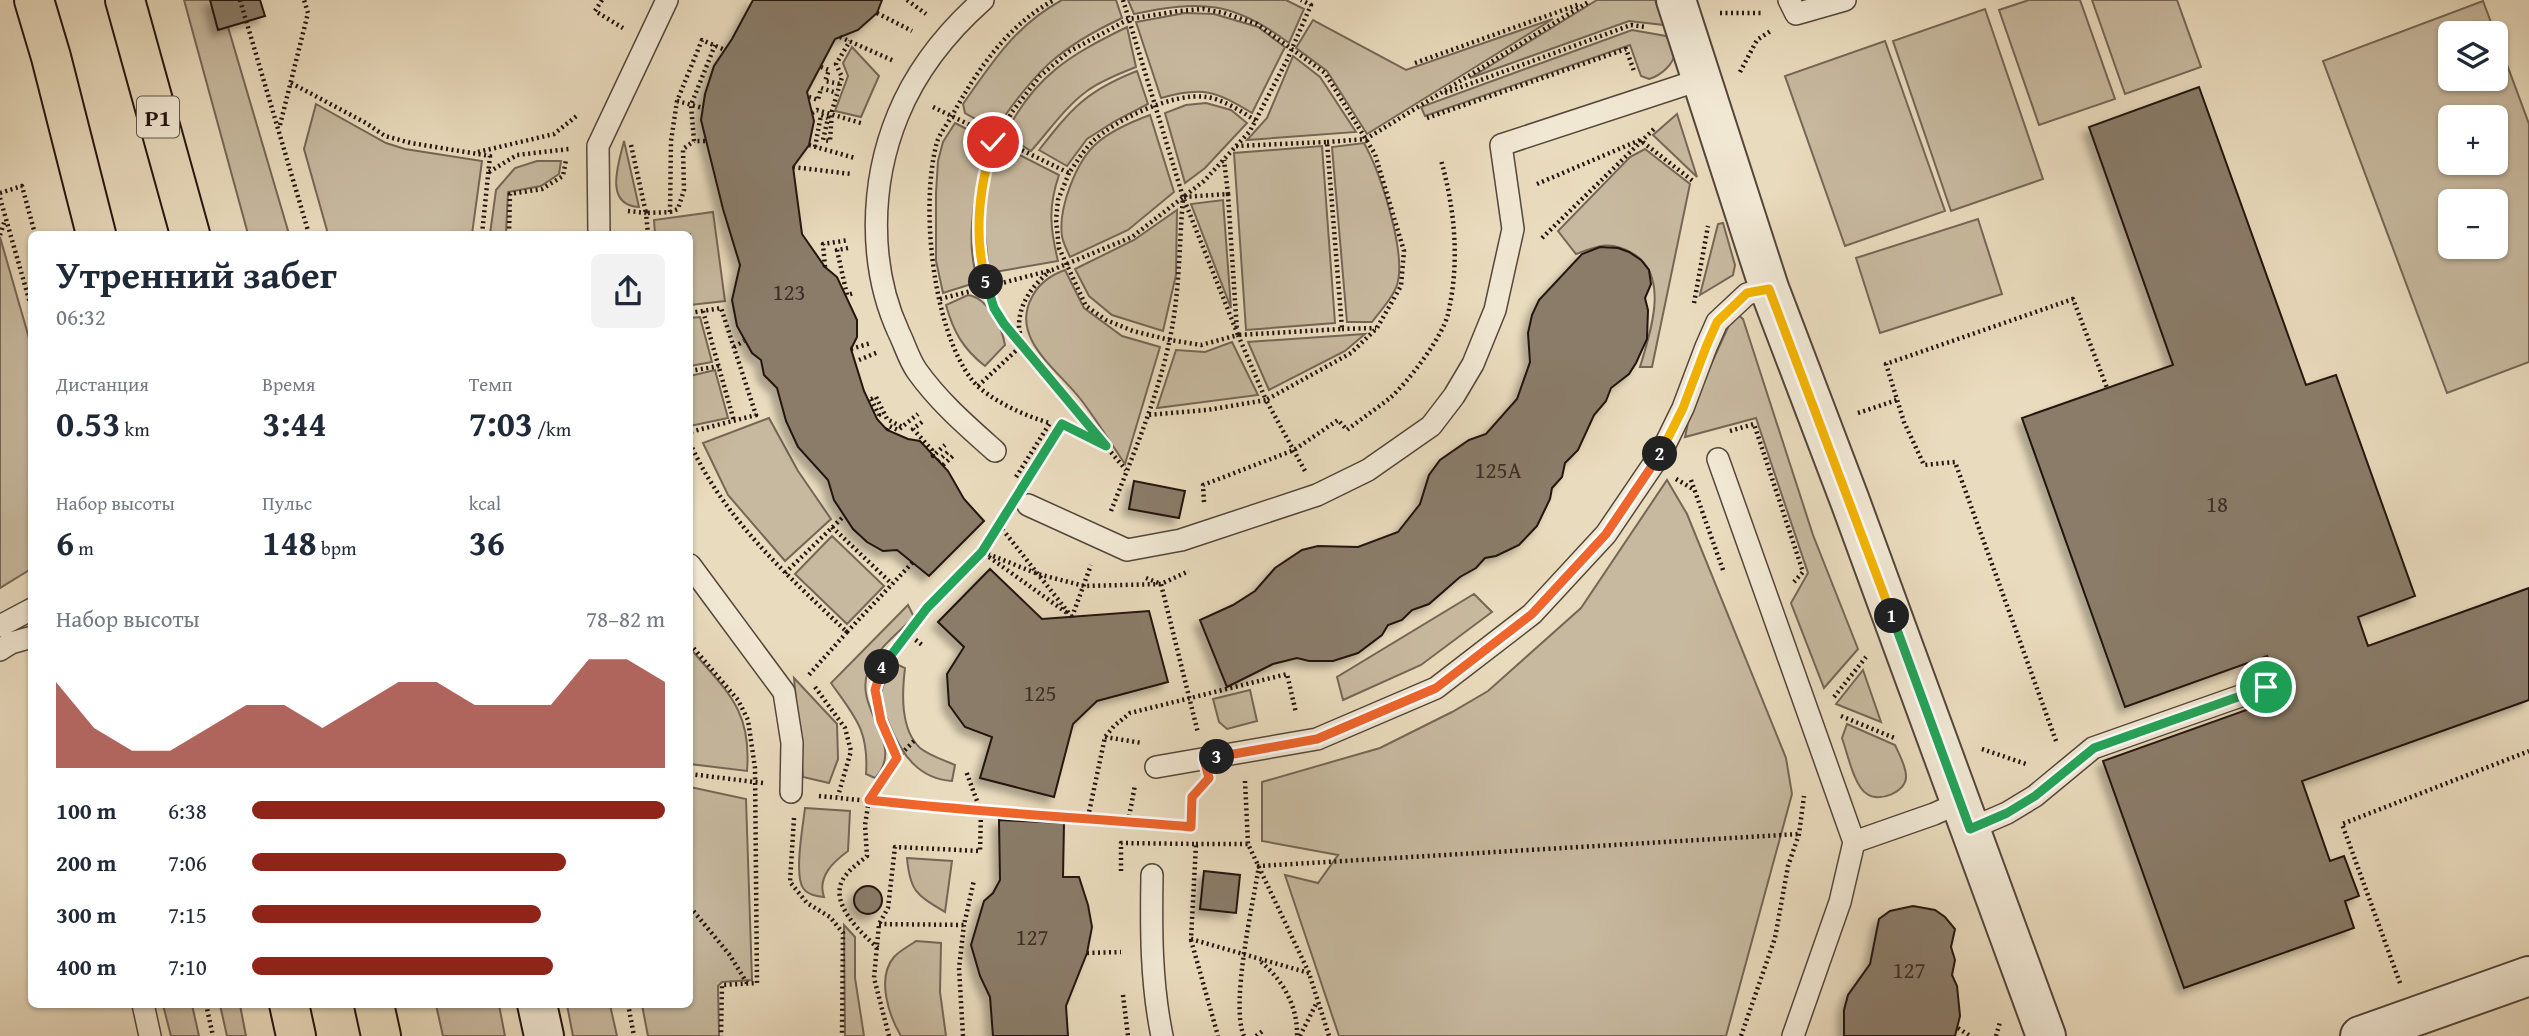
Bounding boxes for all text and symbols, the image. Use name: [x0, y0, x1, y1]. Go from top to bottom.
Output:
map controls: [2438, 21, 2508, 259]
button: layers: [2438, 21, 2508, 91]
road number: Р1: [137, 96, 179, 138]
button: +: [2438, 105, 2508, 175]
pin: [963, 112, 1023, 172]
icon: check: [974, 123, 1012, 161]
button: −: [2438, 189, 2508, 259]
text: Утренний забег: [56, 246, 337, 302]
button: share: [591, 254, 665, 328]
pin: 5: [968, 264, 1004, 300]
text: 5: [981, 267, 990, 295]
house number: 123: [772, 275, 806, 308]
text: 06:32: [56, 300, 106, 333]
text: Дистанция: [56, 370, 149, 398]
text: Время: [262, 370, 315, 398]
text: Темп: [469, 370, 513, 398]
text: 0.53: [56, 398, 120, 449]
text: 3:44: [262, 398, 327, 449]
text: 7:03: [469, 398, 533, 449]
text: km: [120, 415, 150, 443]
text: /km: [533, 415, 571, 443]
pin: 2: [1642, 436, 1678, 472]
text: 2: [1655, 439, 1664, 467]
house number: 125А: [1474, 453, 1522, 486]
house number: 18: [2206, 487, 2228, 520]
text: Набор высоты: [56, 489, 175, 517]
text: Пульс: [262, 489, 312, 517]
text: kcal: [469, 489, 501, 517]
text: 6: [56, 517, 74, 568]
text: 148: [262, 517, 317, 568]
text: 36: [469, 517, 505, 568]
text: m: [74, 534, 94, 562]
text: bpm: [317, 534, 357, 562]
pin: 1: [1874, 598, 1910, 634]
text: 1: [1887, 601, 1896, 629]
text: Набор высоты: [56, 602, 200, 635]
text: 78–82 m: [586, 602, 665, 635]
pin: 4: [864, 650, 900, 684]
text: 4: [877, 652, 886, 680]
pin: [2236, 657, 2296, 717]
icon: arrive: [2247, 668, 2285, 706]
house number: 125: [1023, 676, 1057, 709]
pin: 3: [1200, 740, 1234, 774]
text: 3: [1212, 742, 1221, 770]
text: 100 m: [56, 794, 117, 827]
text: 6:38: [168, 794, 207, 827]
text: 200 m: [56, 846, 117, 879]
text: 7:06: [168, 846, 207, 879]
text: 300 m: [56, 898, 117, 931]
text: 7:15: [168, 898, 207, 931]
house number: 127: [1015, 920, 1049, 953]
text: 400 m: [56, 950, 117, 983]
text: 7:10: [168, 950, 207, 983]
house number: 127: [1892, 953, 1926, 986]

